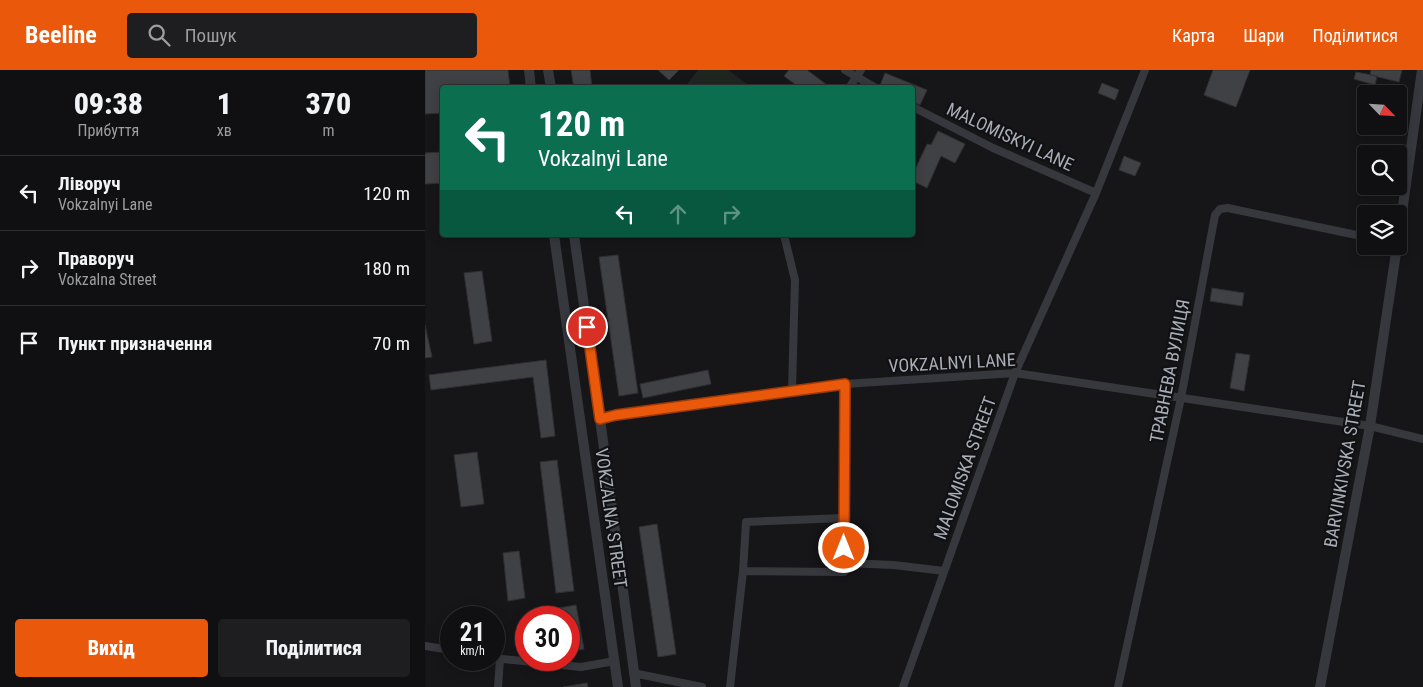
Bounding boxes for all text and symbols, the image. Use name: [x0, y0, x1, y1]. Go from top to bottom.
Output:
search box: [127, 13, 477, 58]
text: Beeline: [25, 21, 97, 49]
icon: search: [145, 21, 173, 49]
text: Пошук: [185, 24, 237, 47]
text: Карта: [1172, 25, 1215, 46]
text: Шари: [1243, 25, 1284, 46]
text: Поділитися: [1312, 25, 1398, 46]
north arrow: [1357, 85, 1407, 135]
map controls: [1357, 85, 1407, 255]
text: 09:38: [74, 86, 143, 121]
text: 1: [217, 86, 232, 121]
text: 370: [306, 86, 351, 121]
street label: MALOMISKYI LANE: [943, 98, 1077, 175]
text: 120 m: [538, 104, 625, 145]
icon: left: [455, 105, 520, 170]
text: Прибуття: [78, 121, 139, 140]
text: хв: [217, 121, 232, 140]
text: m: [322, 121, 334, 140]
button: search: [1357, 145, 1407, 195]
text: Vokzalnyi Lane: [538, 146, 668, 171]
text: Ліворуч: [58, 172, 120, 195]
icon: left: [15, 179, 43, 207]
text: 120 m: [363, 182, 410, 205]
text: Vokzalnyi Lane: [58, 195, 153, 214]
icon: left: [611, 200, 639, 228]
icon: ahead: [664, 200, 692, 228]
icon: right: [717, 200, 745, 228]
button: layers: [1357, 205, 1407, 255]
text: Праворуч: [58, 247, 134, 270]
icon: right: [15, 254, 43, 282]
text: 180 m: [363, 257, 410, 280]
text: Vokzalna Street: [58, 270, 157, 289]
street label: ТРАВНЕВА ВУЛИЦЯ: [1145, 297, 1194, 444]
pin: [566, 306, 608, 348]
icon: arrive: [573, 313, 601, 341]
icon: arrive: [15, 329, 43, 357]
text: Пункт призначення: [58, 332, 212, 355]
text: 70 m: [373, 332, 410, 355]
street label: VOKZALNYI LANE: [888, 349, 1016, 376]
street label: BARVINKIVSKA STREET: [1319, 379, 1370, 549]
street label: MALOMISKA STREET: [929, 394, 1000, 542]
street label: VOKZALNA STREET: [591, 447, 632, 589]
position arrow: [817, 521, 869, 573]
speed limit sign: 30: [515, 606, 580, 671]
text: 21: [460, 618, 485, 647]
button: Вихід: [15, 619, 208, 677]
button: Поділитися: [218, 619, 410, 677]
text: km/h: [460, 644, 485, 658]

